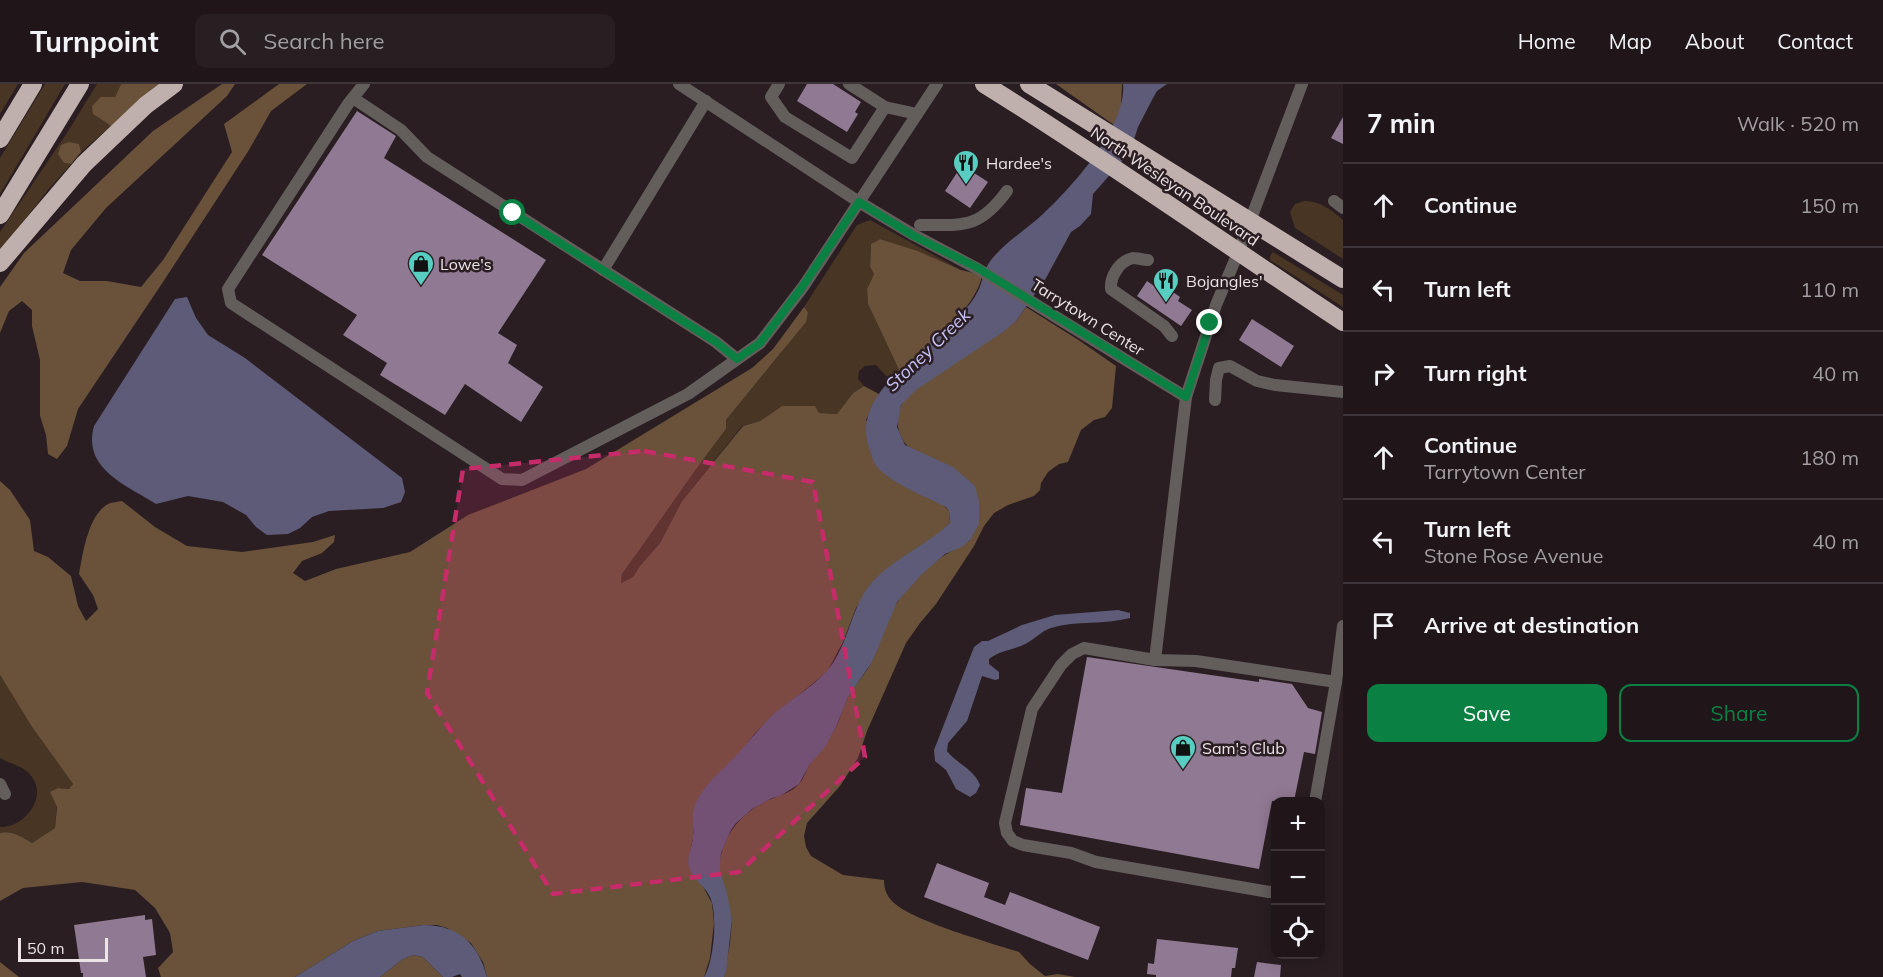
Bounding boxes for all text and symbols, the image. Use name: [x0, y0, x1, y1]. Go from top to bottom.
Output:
search box: [195, 14, 615, 68]
text: Turnpoint: [30, 24, 159, 59]
icon: search: [216, 25, 249, 58]
text: Search here: [264, 27, 384, 55]
text: Home: [1518, 28, 1576, 54]
text: Map: [1609, 28, 1652, 54]
text: About: [1685, 28, 1744, 54]
text: Contact: [1777, 28, 1853, 54]
text: 7 min: [1367, 107, 1436, 140]
text: Walk · 520 m: [1737, 111, 1859, 136]
street label: North Wesleyan Boulevard: [1087, 122, 1263, 250]
restaurant icon: Hardee's: [951, 148, 981, 186]
place label: Hardee's: [986, 153, 1052, 173]
icon: ahead: [1367, 189, 1400, 222]
text: Continue: [1424, 191, 1517, 219]
text: 150 m: [1800, 193, 1859, 218]
route start: [499, 199, 525, 225]
shop icon: Lowe's: [406, 249, 436, 287]
place label: Lowe's: [440, 254, 492, 274]
restaurant icon: Bojangles': [1151, 266, 1181, 304]
place label: Bojangles': [1186, 271, 1262, 291]
icon: left: [1367, 273, 1400, 306]
street label: Tarrytown Center: [1028, 274, 1148, 360]
text: Turn left: [1424, 275, 1511, 303]
text: 110 m: [1800, 277, 1859, 302]
water label: Stoney Creek: [880, 303, 976, 396]
route end: [1196, 309, 1222, 335]
icon: right: [1367, 357, 1400, 390]
text: Turn right: [1424, 359, 1527, 387]
text: 40 m: [1812, 361, 1859, 386]
text: Continue: [1424, 431, 1517, 459]
icon: ahead: [1367, 441, 1400, 474]
text: 180 m: [1800, 445, 1859, 470]
text: Tarrytown Center: [1424, 459, 1586, 484]
text: Turn left: [1424, 515, 1511, 543]
icon: left: [1367, 525, 1400, 558]
text: 40 m: [1812, 529, 1859, 554]
text: Stone Rose Avenue: [1424, 543, 1603, 568]
icon: arrive: [1367, 609, 1400, 642]
text: Arrive at destination: [1424, 611, 1639, 639]
button: Save: [1367, 684, 1607, 742]
button: Share: [1619, 684, 1859, 742]
shop icon: Sam's Club: [1168, 733, 1198, 771]
place label: Sam's Club: [1202, 738, 1285, 758]
map controls: [1271, 797, 1325, 959]
button: +: [1271, 797, 1325, 851]
button: −: [1271, 851, 1325, 905]
button: locate: [1271, 905, 1325, 959]
scale bar: [18, 935, 108, 962]
text: 50 m: [27, 938, 64, 958]

